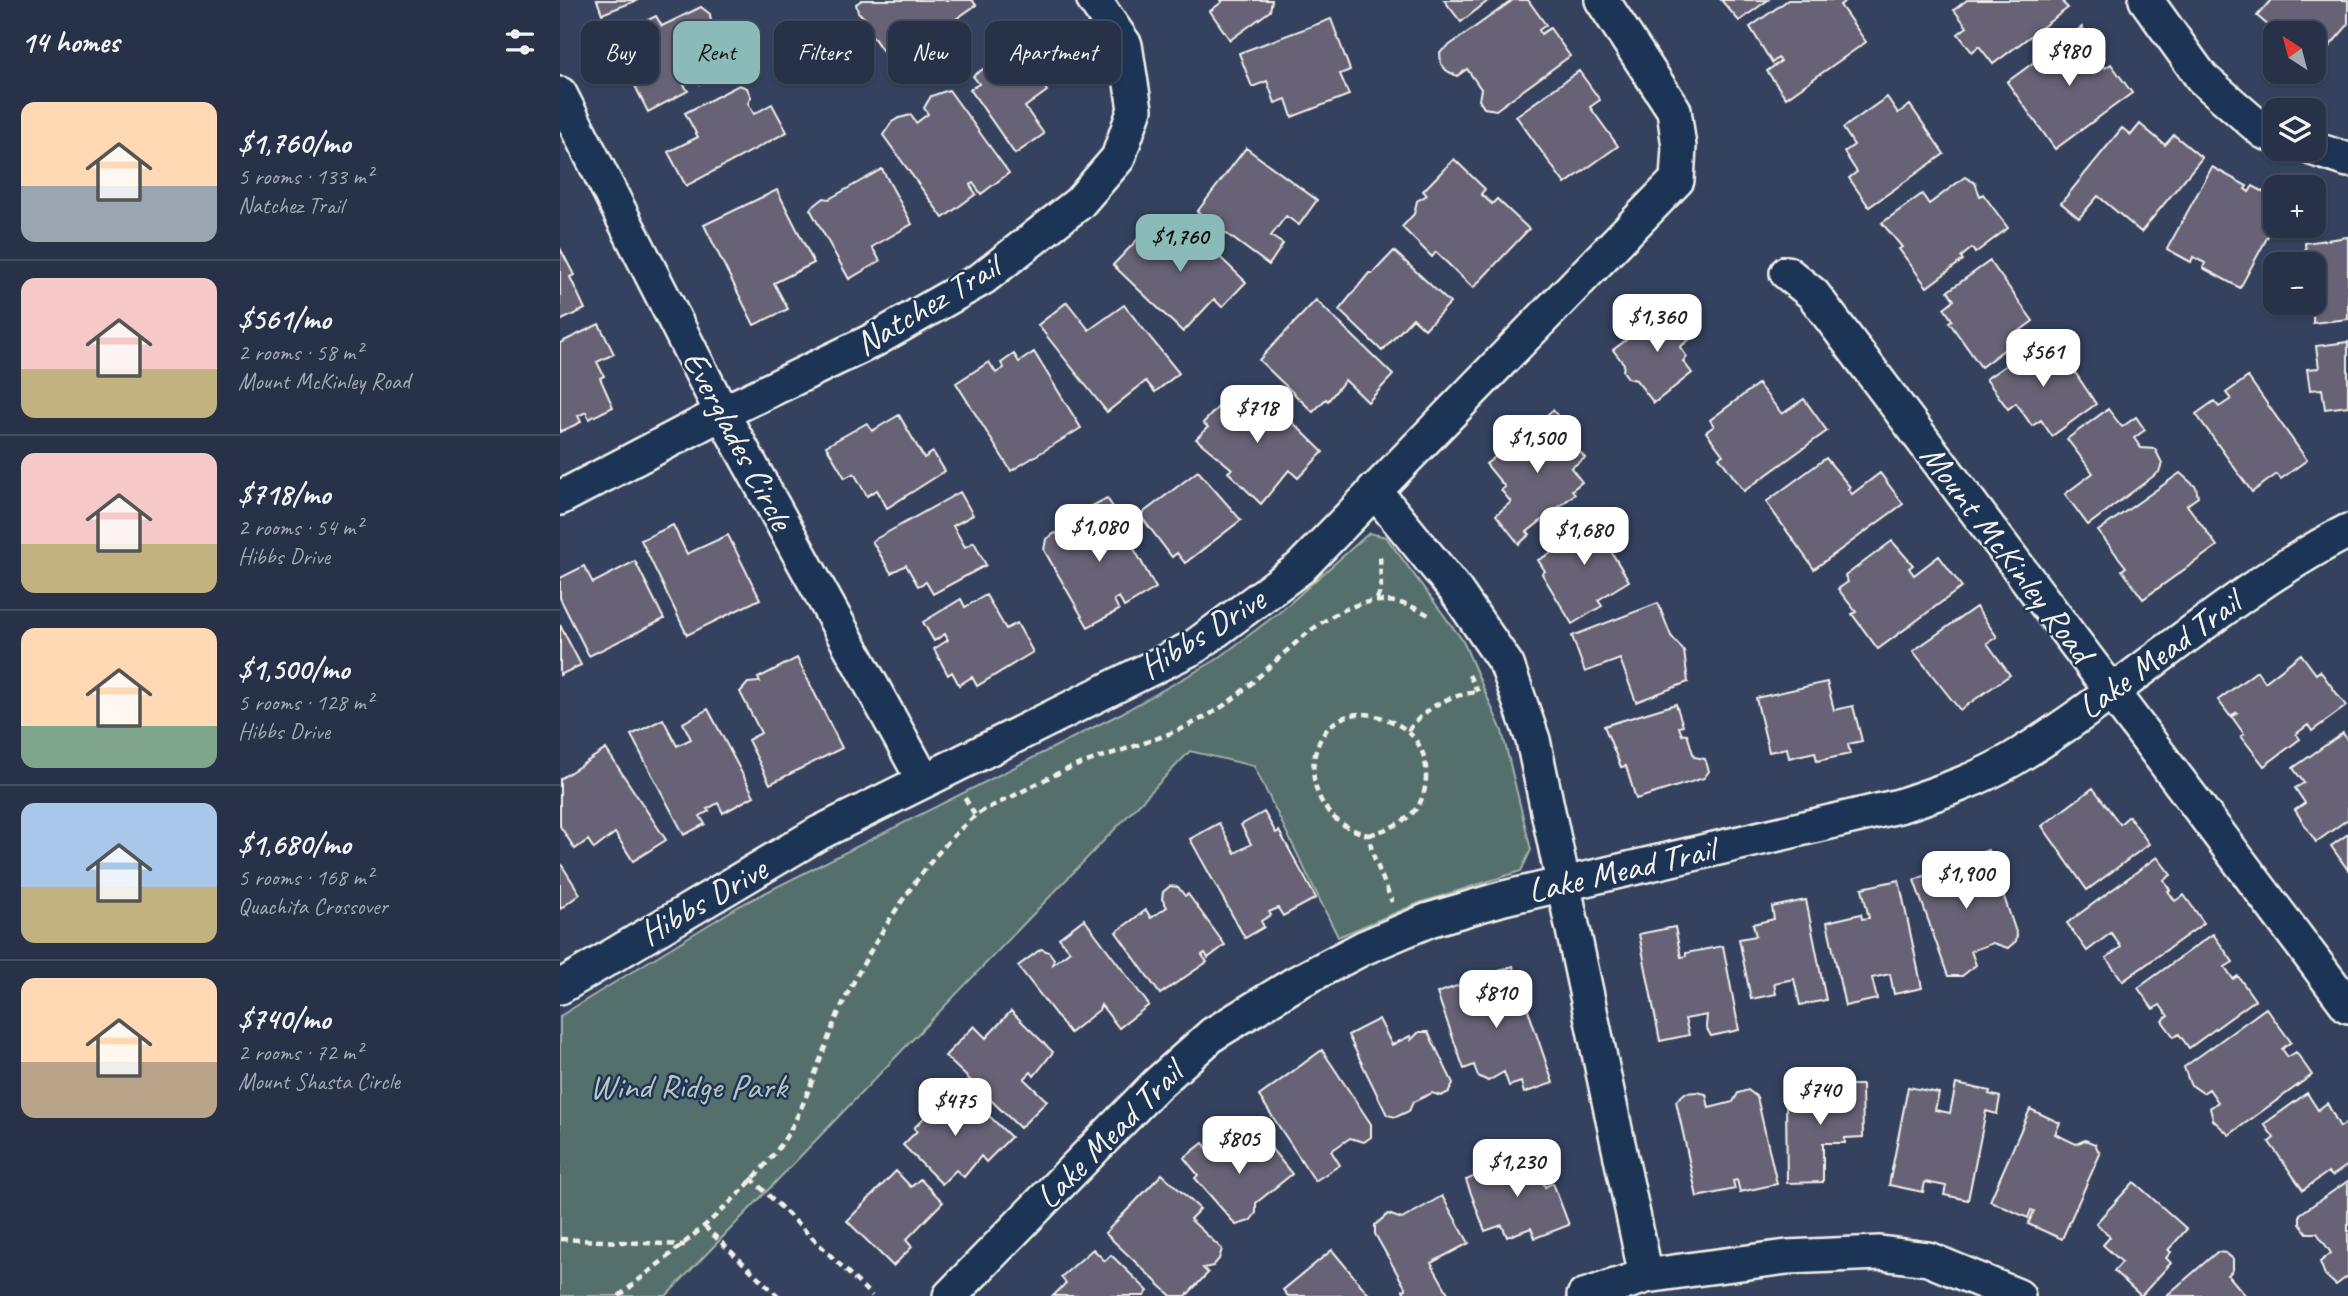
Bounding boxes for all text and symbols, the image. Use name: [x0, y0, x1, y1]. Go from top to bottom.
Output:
chip: Buy: [581, 21, 659, 84]
chip: Rent: [673, 21, 760, 84]
chip: Filters: [774, 21, 874, 84]
chip: New: [888, 21, 971, 84]
chip: Apartment: [985, 21, 1121, 84]
north arrow: [2263, 21, 2326, 84]
map controls: [2263, 21, 2326, 315]
text: 14 homes: [21, 23, 119, 61]
icon: filters: [501, 23, 539, 61]
pin: $980: [2028, 28, 2110, 88]
text: $980: [2048, 36, 2090, 65]
button: layers: [2263, 98, 2326, 161]
text: $1,760/mo: [238, 124, 350, 162]
icon: home: [77, 130, 161, 214]
text: 5 rooms · 133 m²: [238, 162, 373, 191]
button: +: [2263, 175, 2326, 238]
text: Natchez Trail: [238, 191, 344, 220]
pin: $1,760: [1123, 215, 1237, 274]
text: $1,760: [1152, 222, 1208, 251]
street label: Natchez Trail: [847, 241, 1013, 366]
button: −: [2263, 252, 2326, 315]
pin: $1,360: [1600, 294, 1714, 354]
text: $561/mo: [238, 300, 331, 338]
text: $1,360: [1629, 302, 1685, 331]
icon: home: [77, 306, 161, 390]
pin: $561: [2002, 330, 2084, 389]
text: $561: [2022, 337, 2064, 366]
text: 2 rooms · 58 m²: [238, 338, 362, 367]
street label: Everglades Circle: [672, 343, 805, 540]
text: Mount McKinley Road: [238, 367, 410, 396]
pin: $718: [1216, 386, 1298, 445]
text: $718: [1236, 393, 1278, 422]
pin: $1,500: [1480, 416, 1594, 475]
text: $1,500: [1509, 423, 1565, 452]
street label: Mount McKinley Road: [1910, 435, 2107, 675]
text: $718/mo: [238, 475, 330, 513]
icon: home: [77, 481, 161, 565]
pin: $1,080: [1042, 504, 1156, 564]
pin: $1,680: [1527, 508, 1641, 567]
text: $1,080: [1071, 512, 1127, 541]
text: 2 rooms · 54 m²: [238, 513, 362, 542]
text: $1,680: [1556, 515, 1612, 544]
text: Hibbs Drive: [238, 542, 330, 571]
street label: Hibbs Drive: [1131, 575, 1275, 689]
street label: Lake Mead Trail: [2069, 577, 2254, 729]
text: $1,500/mo: [238, 650, 349, 688]
icon: home: [77, 656, 161, 740]
text: 5 rooms · 128 m²: [238, 688, 373, 717]
text: Hibbs Drive: [238, 717, 330, 746]
text: $1,680/mo: [238, 825, 351, 863]
street label: Lake Mead Trail: [1523, 825, 1725, 913]
icon: home: [77, 831, 161, 915]
street label: Hibbs Drive: [631, 845, 777, 955]
pin: $1,900: [1909, 852, 2023, 911]
text: $1,900: [1938, 859, 1994, 888]
text: 5 rooms · 168 m²: [238, 863, 373, 892]
text: Quachita Crossover: [238, 892, 388, 921]
pin: $810: [1455, 970, 1537, 1030]
text: $810: [1475, 978, 1517, 1007]
text: $740/mo: [238, 1000, 330, 1038]
icon: home: [77, 1006, 161, 1090]
text: 2 rooms · 72 m²: [238, 1038, 362, 1067]
street label: Lake Mead Trail: [1026, 1048, 1196, 1218]
park label: Wind Ridge Park: [590, 1064, 789, 1109]
text: Mount Shasta Circle: [238, 1067, 400, 1096]
pin: $740: [1779, 1068, 1861, 1127]
text: $740: [1799, 1075, 1841, 1104]
pin: $475: [914, 1078, 996, 1138]
text: $475: [935, 1086, 975, 1115]
pin: $805: [1198, 1116, 1280, 1176]
text: $805: [1218, 1124, 1260, 1153]
pin: $1,230: [1460, 1140, 1574, 1199]
text: $1,230: [1489, 1147, 1545, 1176]

